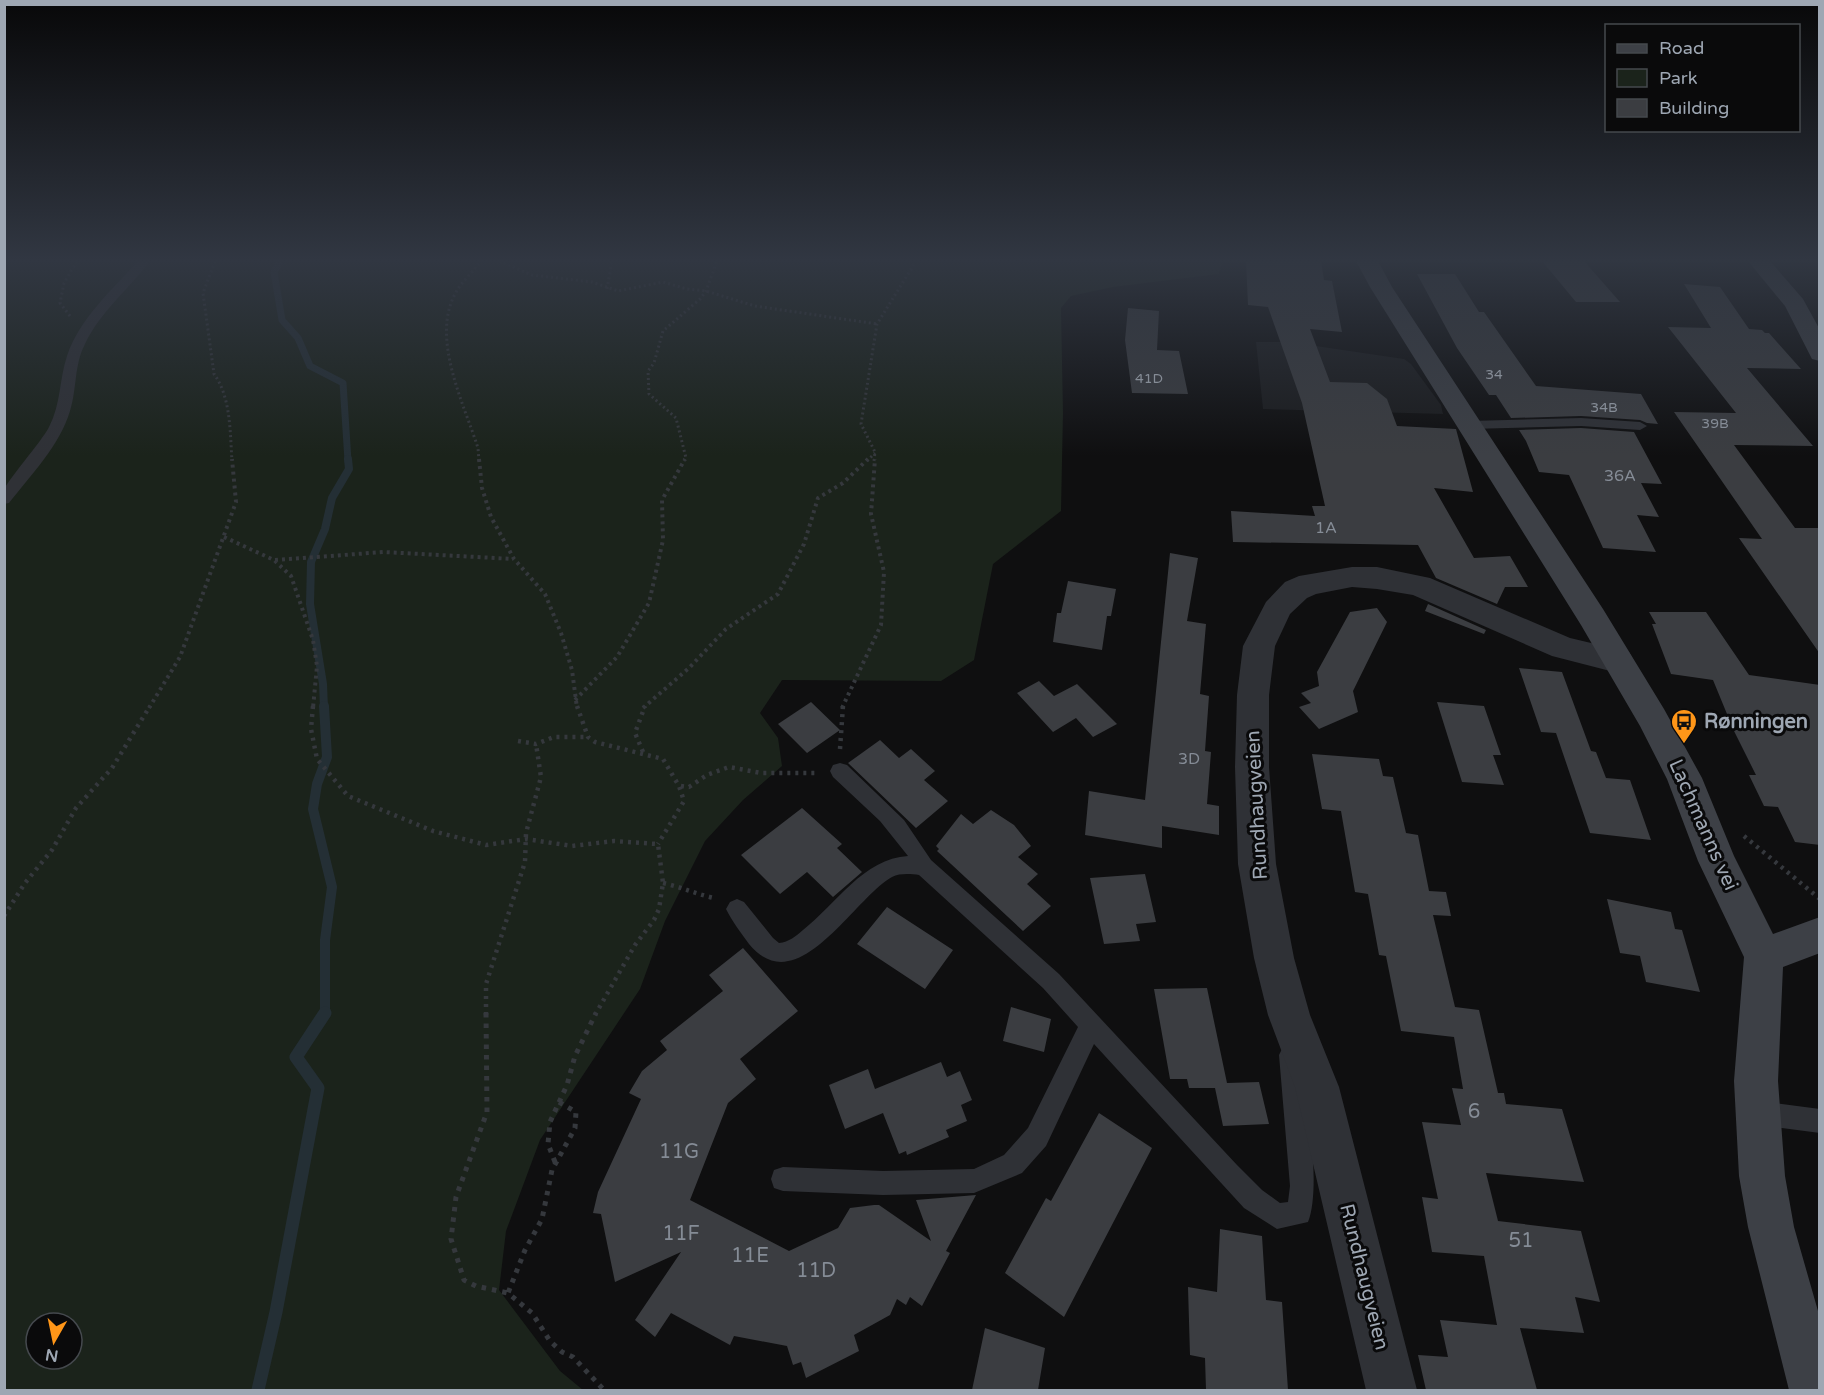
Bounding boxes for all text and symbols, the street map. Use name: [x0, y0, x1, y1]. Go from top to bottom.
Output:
legend: [1605, 24, 1800, 132]
text: Road: [1659, 37, 1704, 59]
text: Park: [1659, 67, 1698, 89]
text: Building: [1659, 97, 1729, 119]
house number: 34: [1485, 366, 1503, 383]
house number: 41D: [1135, 370, 1163, 387]
house number: 34B: [1590, 399, 1618, 416]
house number: 39B: [1701, 415, 1729, 432]
house number: 36A: [1604, 466, 1636, 486]
house number: 1A: [1315, 518, 1337, 538]
bus stop icon: Rønningen: [1669, 707, 1699, 745]
place label: Rønningen: [1704, 710, 1808, 734]
street label: Rundhaugveien: [1241, 730, 1273, 880]
house number: 3D: [1178, 749, 1200, 769]
street label: Lachmanns vei: [1663, 756, 1743, 894]
house number: 6: [1468, 1100, 1480, 1124]
house number: 11G: [659, 1140, 699, 1164]
street label: Rundhaugveien: [1334, 1202, 1394, 1352]
house number: 11F: [662, 1222, 700, 1246]
house number: 51: [1508, 1229, 1534, 1253]
house number: 11E: [731, 1244, 769, 1268]
house number: 11D: [796, 1259, 836, 1283]
north arrow: [24, 1311, 84, 1371]
text: N: [44, 1344, 60, 1366]

